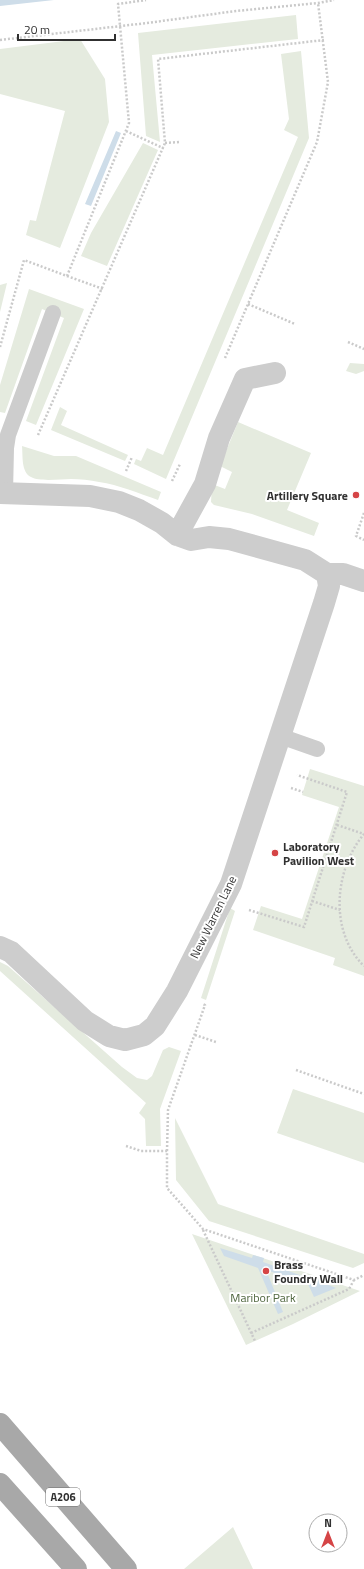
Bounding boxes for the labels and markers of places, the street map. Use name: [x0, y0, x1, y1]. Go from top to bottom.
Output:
place label: Artillery Square: [267, 486, 348, 505]
marker: Artillery Square: [351, 490, 361, 500]
place label: Laboratory Pavilion West: [283, 837, 355, 870]
marker: Laboratory Pavilion West: [270, 848, 280, 858]
place label: Brass Foundry Wall: [274, 1255, 343, 1288]
marker: Brass Foundry Wall: [261, 1266, 271, 1276]

